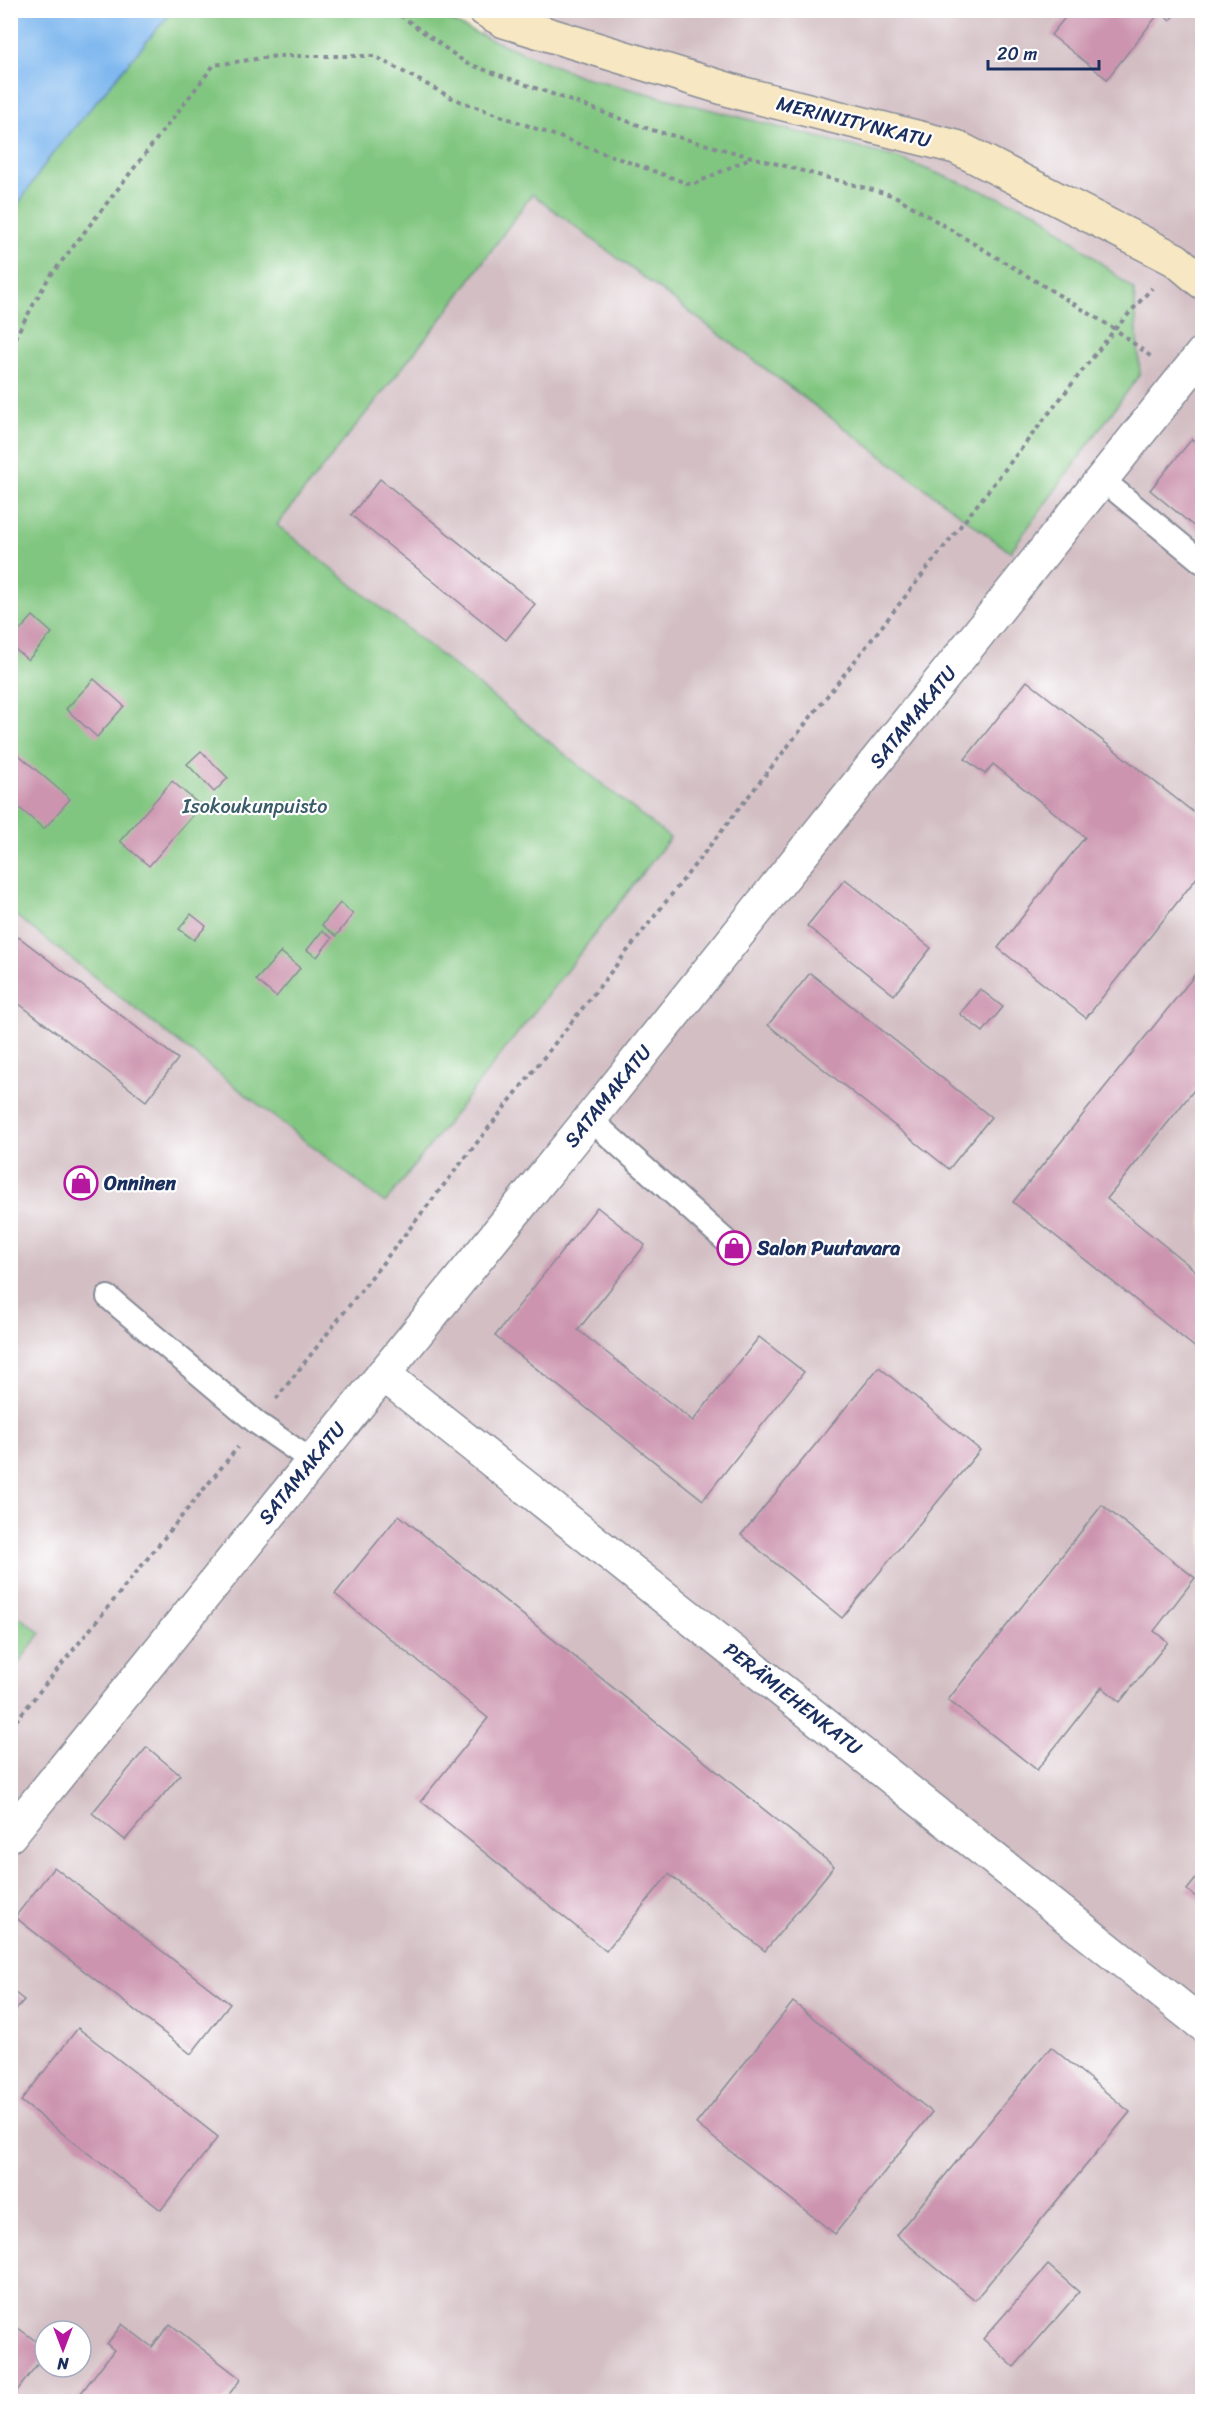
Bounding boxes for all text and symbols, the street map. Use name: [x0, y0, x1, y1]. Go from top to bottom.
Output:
scale bar: [988, 33, 1099, 71]
text: 20 m: [997, 38, 1037, 70]
street label: MERINIITYNKATU: [773, 86, 935, 158]
street label: SATAMAKATU: [860, 657, 966, 777]
park label: Isokoukunpuisto: [182, 789, 327, 824]
street label: SATAMAKATU: [555, 1036, 661, 1156]
shop icon: Onninen: [63, 1165, 99, 1201]
place label: Onninen: [104, 1166, 176, 1201]
shop icon: Salon Puutavara: [716, 1230, 752, 1266]
place label: Salon Puutavara: [756, 1231, 900, 1266]
street label: SATAMAKATU: [249, 1413, 355, 1533]
street label: PERÄMIEHENKATU: [716, 1633, 871, 1765]
north arrow: [33, 2319, 93, 2379]
text: N: [57, 2349, 70, 2378]

